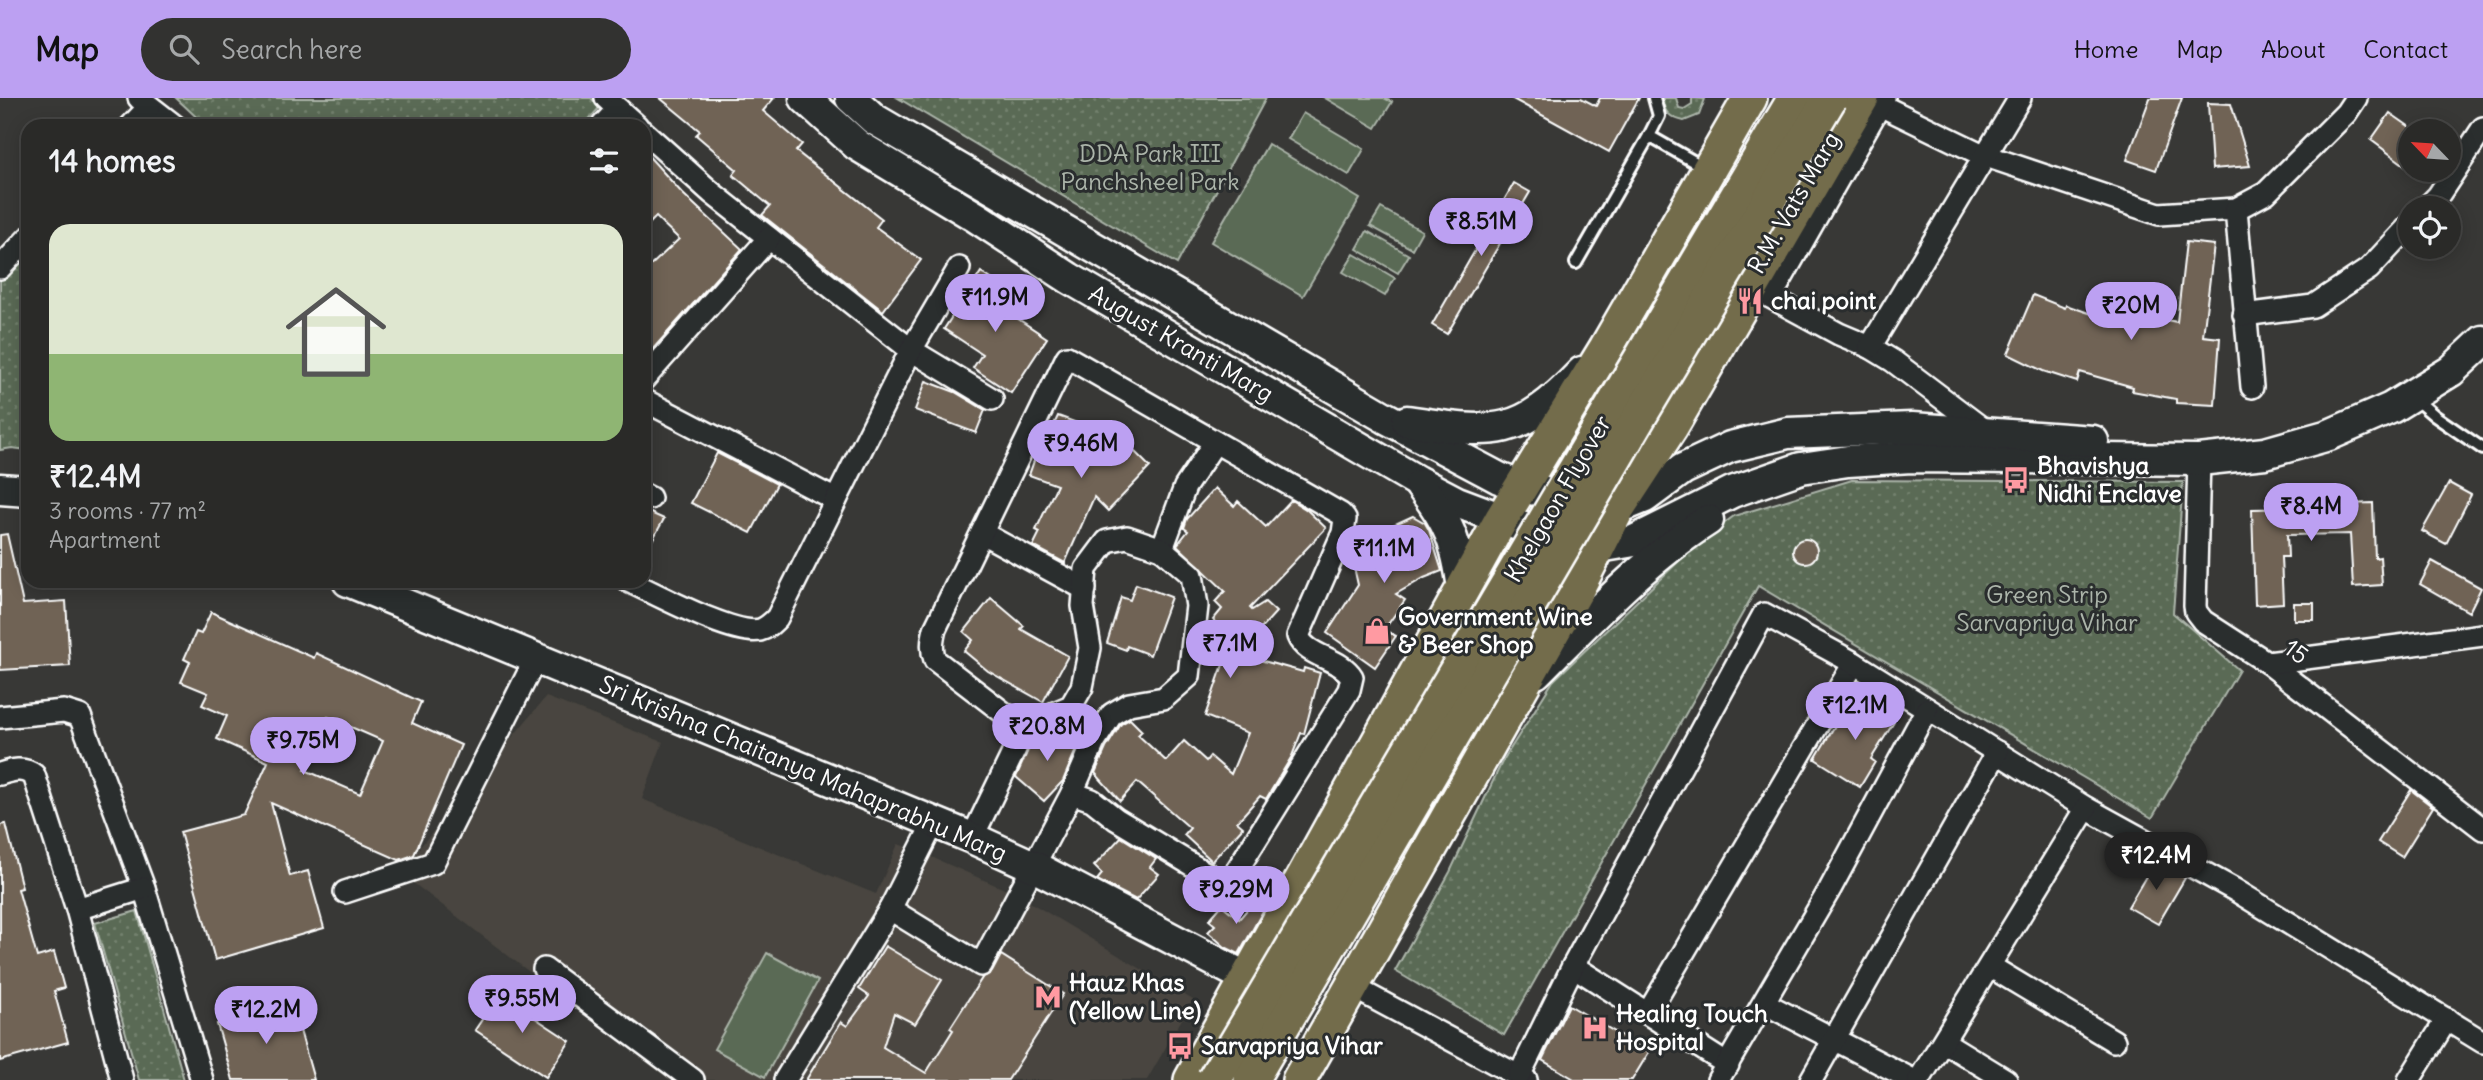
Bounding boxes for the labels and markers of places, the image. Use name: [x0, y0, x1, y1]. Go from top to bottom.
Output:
pin: ₹8.51M: [1424, 198, 1538, 258]
pin: ₹11.9M: [938, 274, 1052, 334]
pin: ₹20M: [2090, 282, 2172, 342]
place label: chai point: [1771, 285, 1877, 315]
restaurant icon: chai point: [1735, 286, 1765, 316]
pin: ₹9.46M: [1024, 420, 1138, 480]
place label: Bhavishya Nidhi Enclave: [2037, 450, 2182, 508]
bus stop icon: Bhavishya Nidhi Enclave: [2001, 465, 2031, 495]
pin: ₹8.4M: [2262, 484, 2360, 543]
pin: ₹11.1M: [1327, 526, 1441, 585]
place label: Government Wine & Beer Shop: [1398, 601, 1593, 659]
shop icon: Government Wine & Beer Shop: [1362, 616, 1392, 646]
pin: ₹7.1M: [1181, 620, 1279, 680]
pin: ₹12.1M: [1798, 682, 1912, 742]
pin: ₹20.8M: [990, 704, 1104, 763]
pin: ₹9.75M: [246, 718, 360, 777]
pin: ₹12.4M: [2099, 832, 2213, 892]
pin: ₹9.29M: [1179, 866, 1293, 926]
place label: Hauz Khas (Yellow Line): [1069, 967, 1201, 1025]
pin: ₹9.55M: [465, 976, 579, 1035]
metro station icon: Hauz Khas (Yellow Line): [1033, 982, 1063, 1012]
pin: ₹12.2M: [209, 986, 323, 1046]
place label: Healing Touch Hospital: [1616, 998, 1768, 1056]
hospital icon: Healing Touch Hospital: [1580, 1013, 1610, 1043]
place label: Sarvapriya Vihar: [1201, 1030, 1383, 1060]
bus stop icon: Sarvapriya Vihar: [1165, 1031, 1195, 1061]

